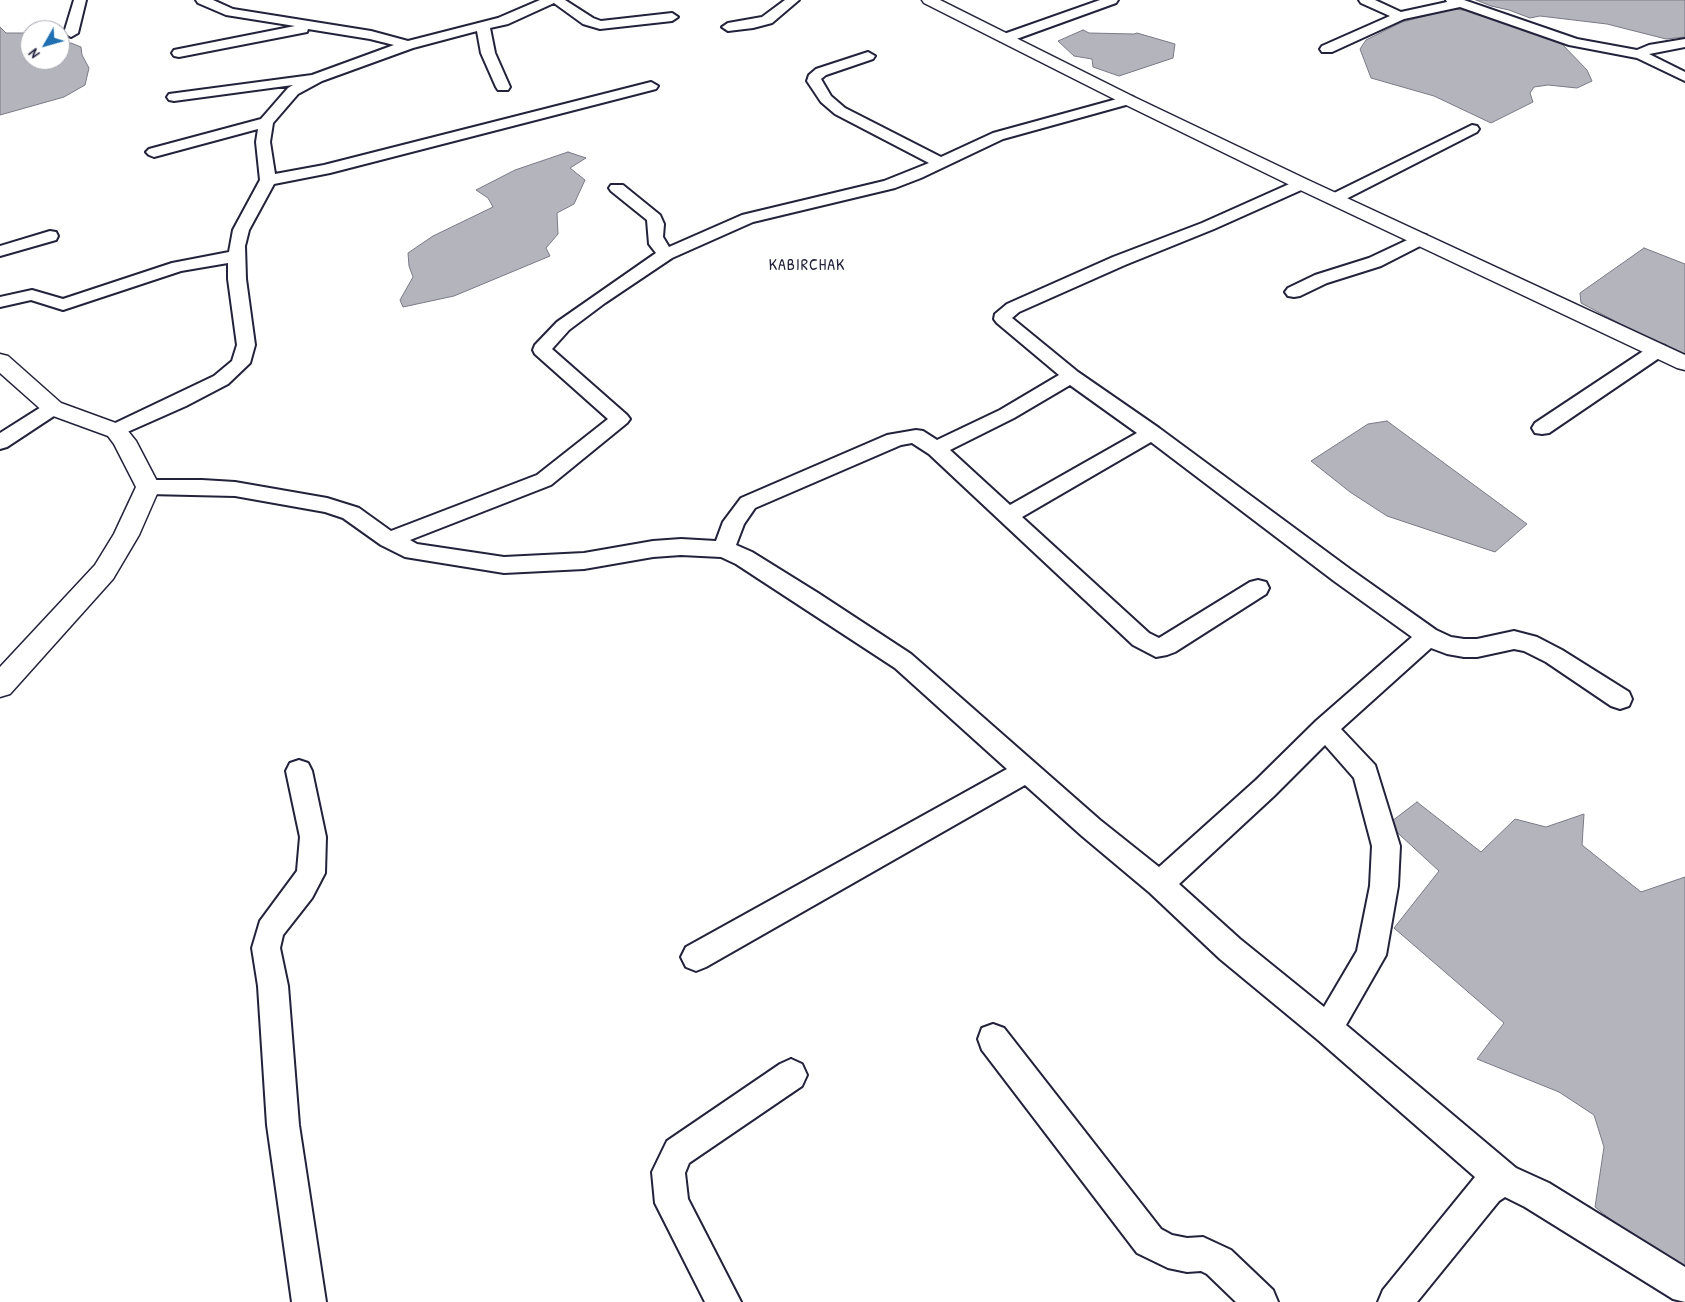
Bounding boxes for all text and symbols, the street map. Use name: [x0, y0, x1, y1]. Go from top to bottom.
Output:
north arrow: [20, 20, 70, 70]
text: N: [24, 45, 43, 63]
district label: KABIRCHAK: [768, 256, 846, 276]

